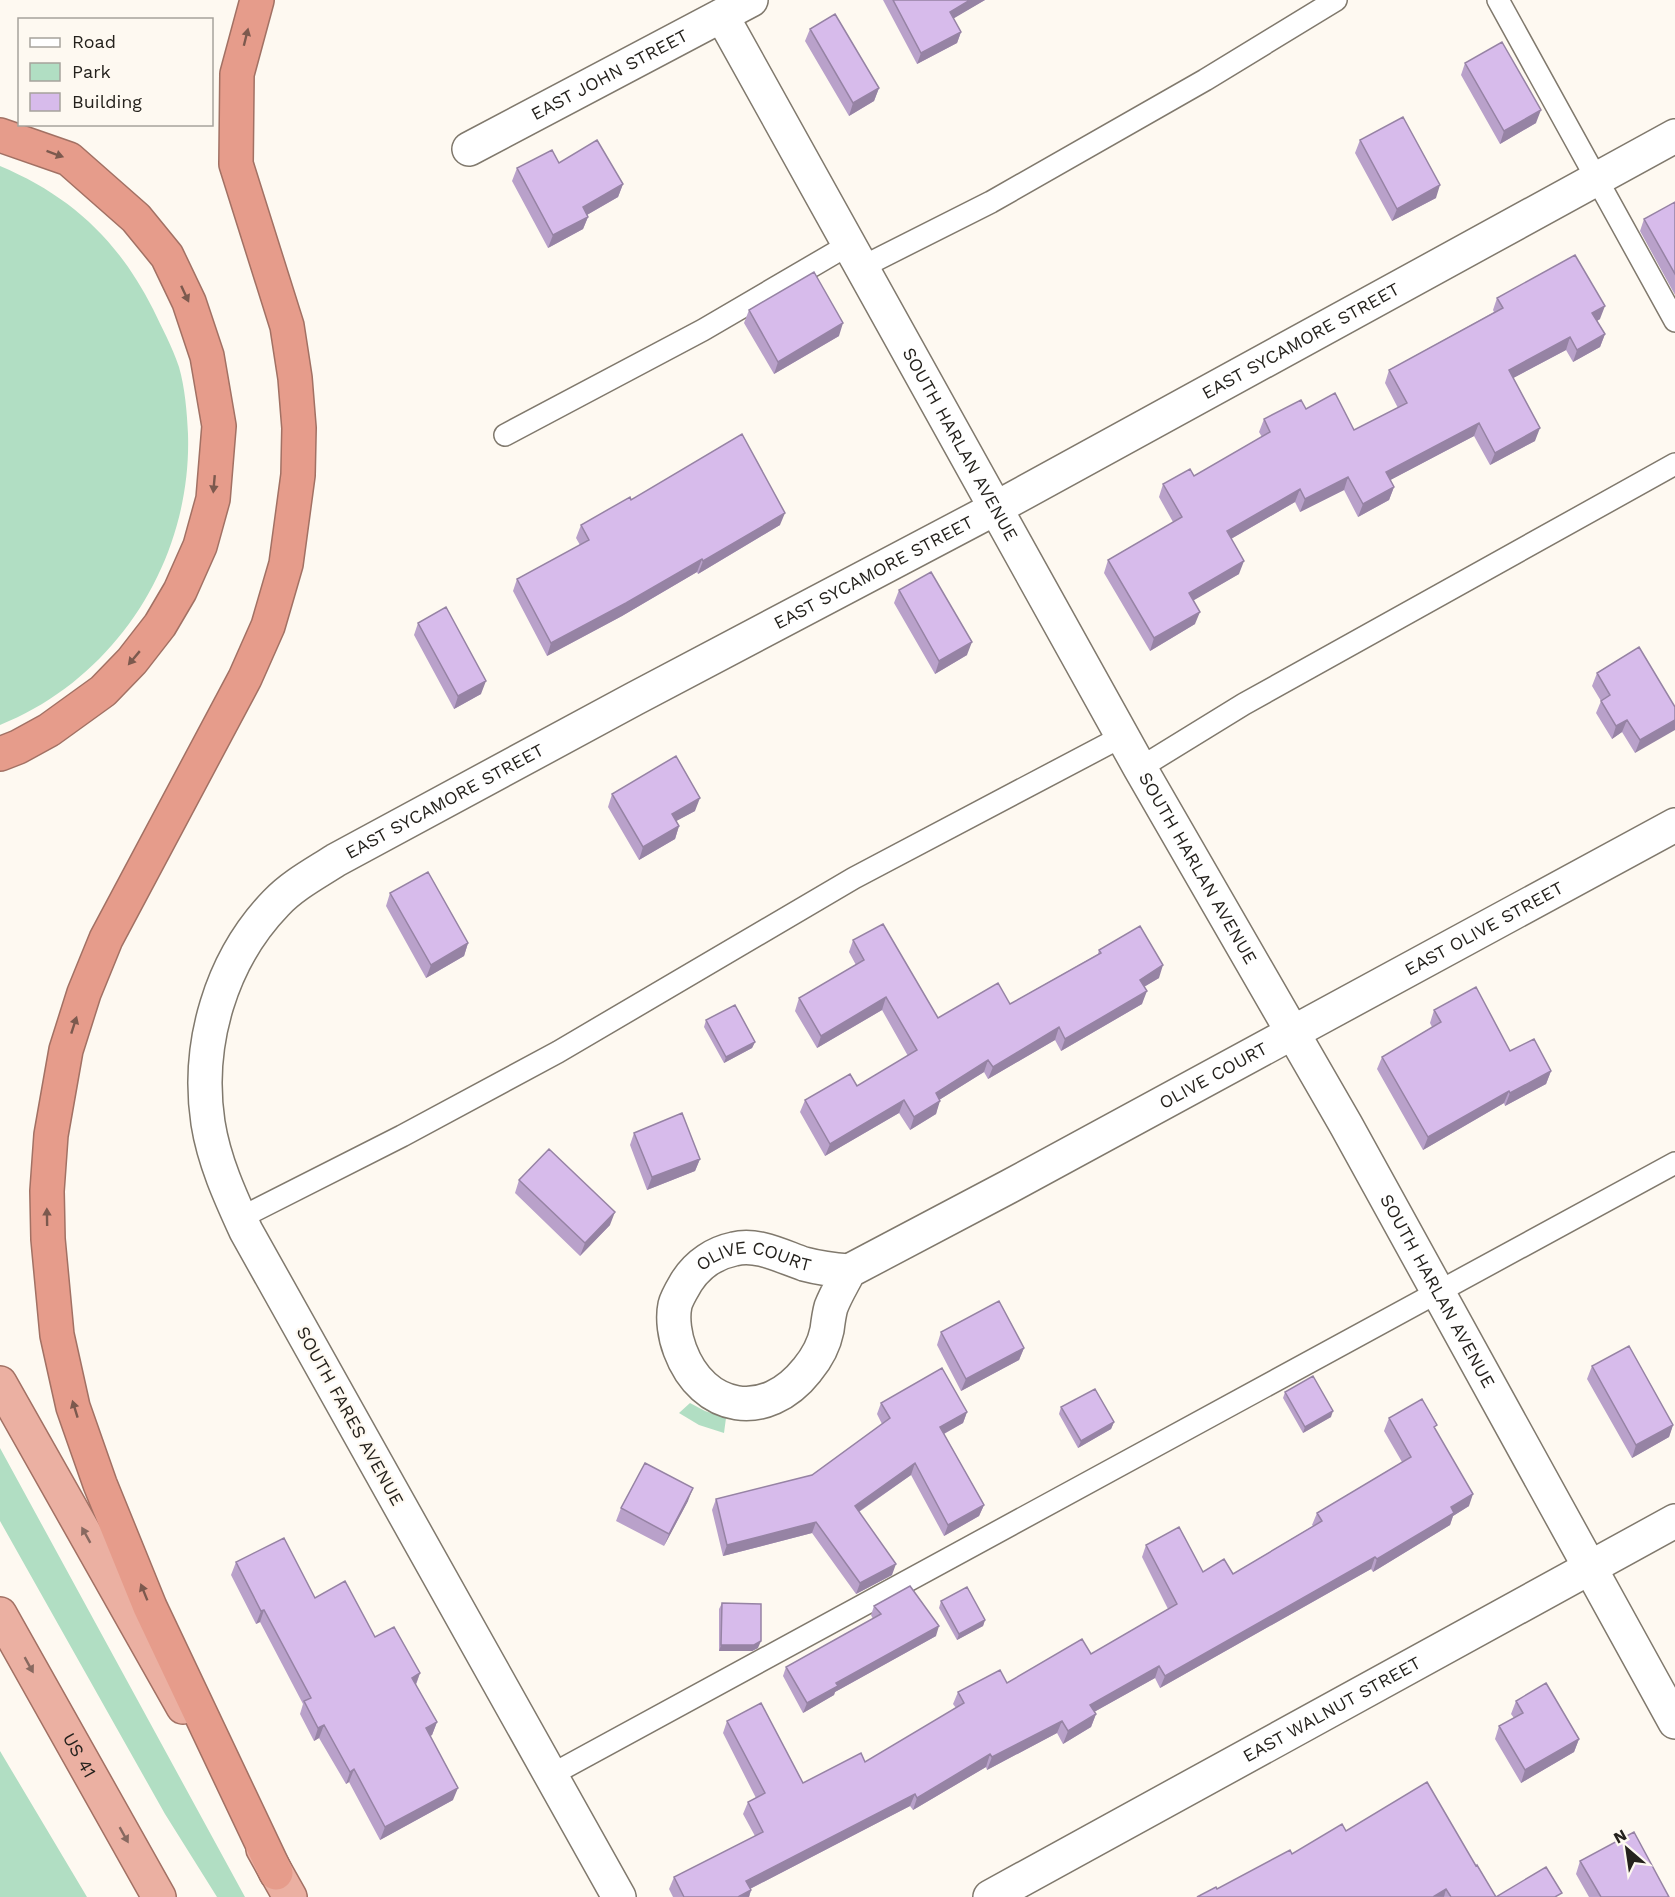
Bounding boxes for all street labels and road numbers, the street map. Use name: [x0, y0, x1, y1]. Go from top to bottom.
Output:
street label: EAST JOHN STREET: [527, 24, 691, 124]
street label: EAST SYCAMORE STREET: [1198, 278, 1403, 403]
street label: SOUTH HARLAN AVENUE: [898, 344, 1023, 544]
street label: EAST SYCAMORE STREET: [770, 511, 977, 633]
street label: EAST SYCAMORE STREET: [342, 739, 547, 863]
street label: SOUTH HARLAN AVENUE: [1135, 768, 1262, 967]
street label: EAST OLIVE STREET: [1401, 877, 1567, 980]
street label: OLIVE COURT: [1155, 1037, 1271, 1113]
street label: SOUTH HARLAN AVENUE: [1376, 1190, 1500, 1391]
street label: OLIVE COURT: [692, 1236, 814, 1275]
street label: SOUTH FARES AVENUE: [292, 1323, 408, 1509]
street label: EAST WALNUT STREET: [1239, 1652, 1424, 1766]
street label: US 41: [59, 1729, 101, 1781]

